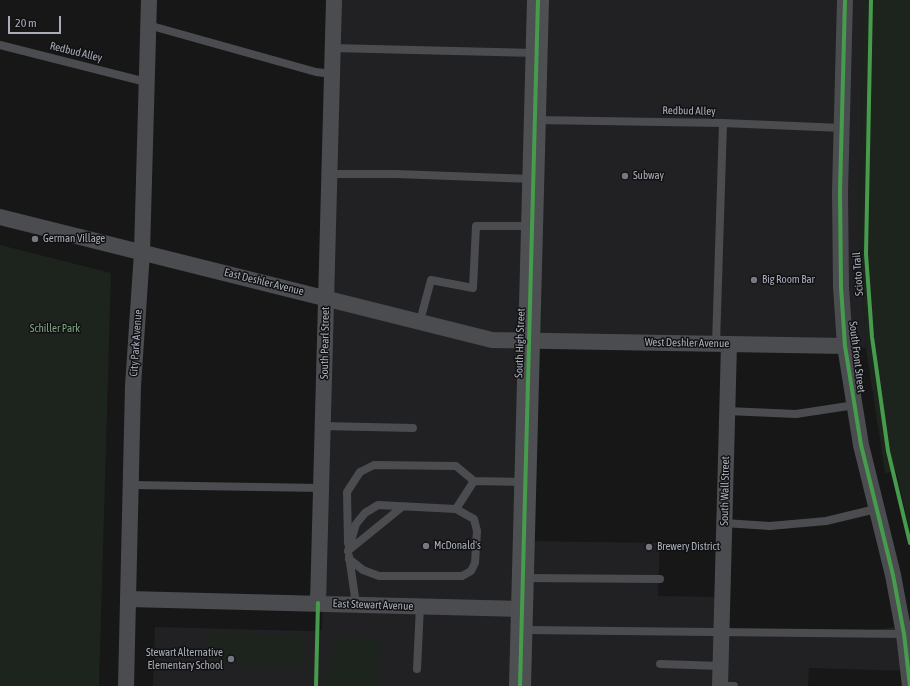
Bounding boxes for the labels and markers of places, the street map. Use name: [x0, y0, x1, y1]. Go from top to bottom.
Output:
place label: Subway: [633, 169, 664, 183]
marker: Subway: [620, 171, 630, 181]
place label: German Village: [43, 232, 105, 246]
marker: German Village: [30, 234, 40, 244]
place label: Big Room Bar: [762, 273, 815, 287]
marker: Big Room Bar: [749, 275, 759, 285]
place label: McDonald's: [434, 539, 481, 553]
place label: Brewery District: [657, 540, 720, 554]
marker: McDonald's: [421, 541, 431, 551]
marker: Brewery District: [644, 542, 654, 552]
place label: Stewart Alternative Elementary School: [146, 646, 223, 672]
marker: Stewart Alternative Elementary School: [226, 654, 236, 664]

